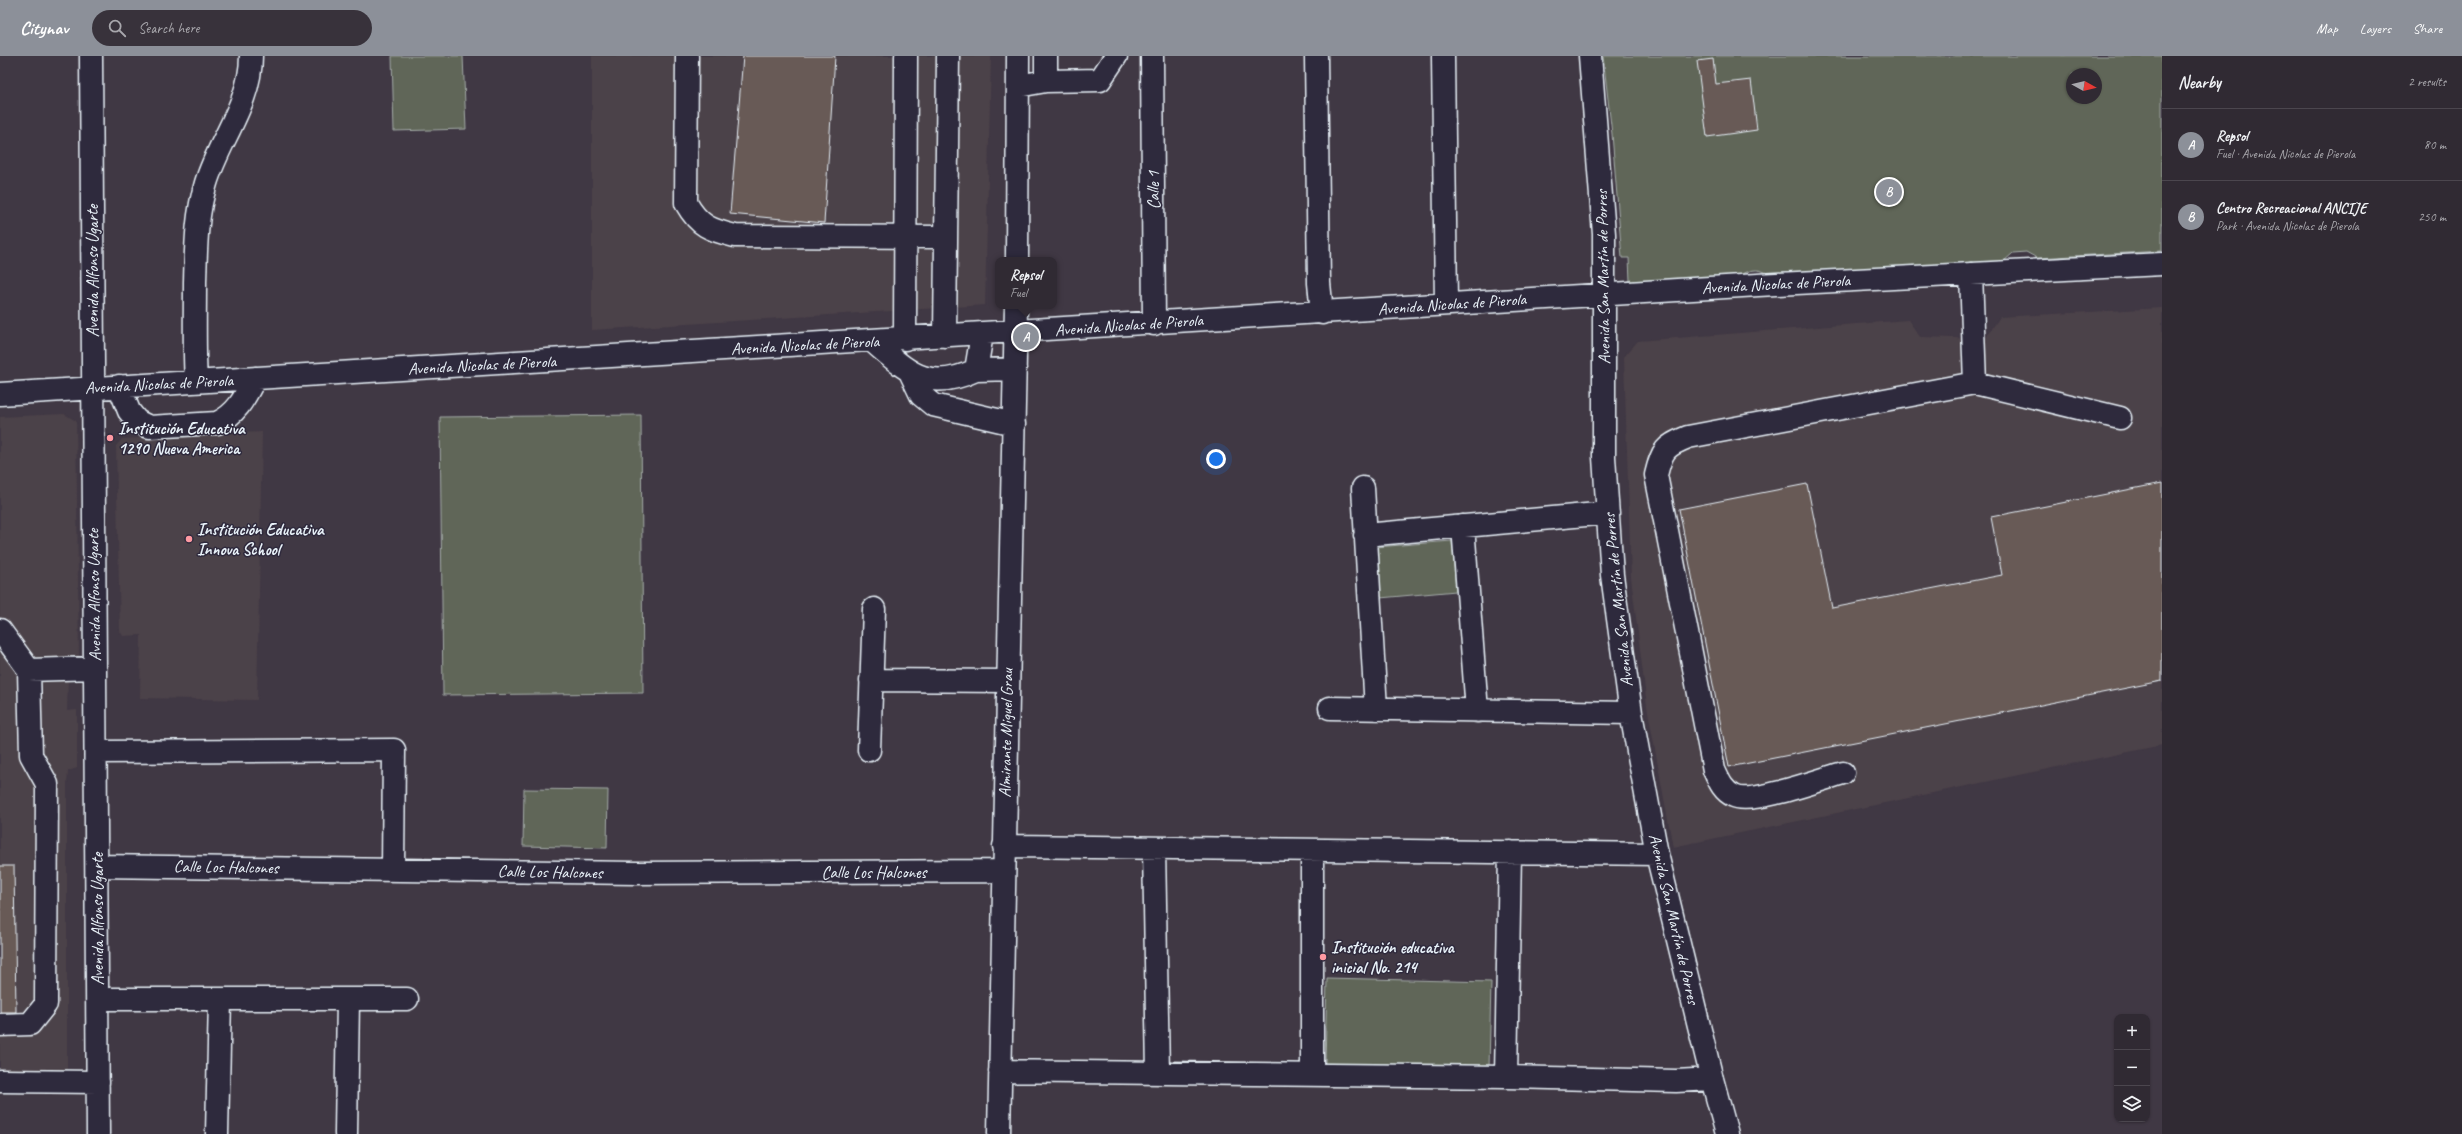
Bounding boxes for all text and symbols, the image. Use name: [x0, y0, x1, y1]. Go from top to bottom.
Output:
search box: [92, 10, 372, 46]
text: Citynav: [20, 16, 68, 40]
icon: search: [106, 17, 128, 39]
text: Search here: [138, 19, 199, 38]
text: Map: [2316, 20, 2338, 37]
text: Layers: [2360, 20, 2391, 37]
text: Share: [2413, 20, 2442, 37]
north arrow: [2066, 68, 2102, 104]
text: Nearby: [2178, 72, 2221, 93]
text: 2 results: [2408, 74, 2446, 90]
text: Repsol: [2216, 127, 2248, 146]
text: A: [2188, 137, 2194, 153]
text: 80 m: [2424, 137, 2446, 153]
text: Fuel · Avenida Nicolas de Pierola: [2216, 146, 2355, 162]
street label: Calle 1: [1143, 169, 1164, 209]
pin: B: [1876, 177, 1902, 207]
street label: Avenida San Martín de Porres: [1591, 188, 1615, 364]
text: Centro Recreacional ANCIJE: [2216, 199, 2367, 218]
street label: Avenida Alfonso Ugarte: [82, 203, 103, 337]
text: B: [2188, 209, 2194, 225]
text: 250 m: [2418, 209, 2446, 225]
text: Park · Avenida Nicolas de Pierola: [2216, 218, 2359, 234]
popup: [995, 257, 1057, 309]
text: Repsol: [1010, 266, 1042, 285]
street label: Avenida Nicolas de Pierola: [1701, 270, 1852, 298]
text: Fuel: [1010, 285, 1027, 301]
street label: Avenida Nicolas de Pierola: [1377, 288, 1528, 320]
street label: Avenida Nicolas de Pierola: [1054, 309, 1205, 341]
pin: A: [1013, 322, 1039, 352]
street label: Avenida Nicolas de Pierola: [730, 331, 881, 359]
street label: Avenida Nicolas de Pierola: [407, 351, 558, 379]
street label: Avenida Nicolas de Pierola: [84, 370, 235, 398]
place label: Institución Educativa 1290 Nueva America: [118, 418, 246, 459]
marker: Institución Educativa 1290 Nueva America: [105, 433, 115, 443]
your location: [1206, 449, 1226, 469]
street label: Avenida San Martín de Porres: [1598, 511, 1638, 688]
place label: Institución Educativa Innova School: [197, 519, 325, 560]
street label: Avenida Alfonso Ugarte: [82, 527, 106, 661]
marker: Institución Educativa Innova School: [184, 534, 194, 544]
street label: Almirante Miguel Grau: [994, 666, 1018, 798]
street label: Avenida San Martín de Porres: [1644, 832, 1704, 1008]
street label: Avenida Alfonso Ugarte: [87, 851, 108, 985]
street label: Calle Los Halcones: [173, 856, 281, 878]
street label: Calle Los Halcones: [497, 861, 605, 883]
street label: Calle Los Halcones: [822, 862, 929, 883]
place label: Institución educativa inicial No. 214: [1331, 937, 1456, 978]
marker: Institución educativa inicial No. 214: [1318, 952, 1328, 962]
map controls: [2114, 1014, 2150, 1122]
button: +: [2114, 1014, 2150, 1050]
button: −: [2114, 1050, 2150, 1086]
button: layers: [2114, 1086, 2150, 1122]

